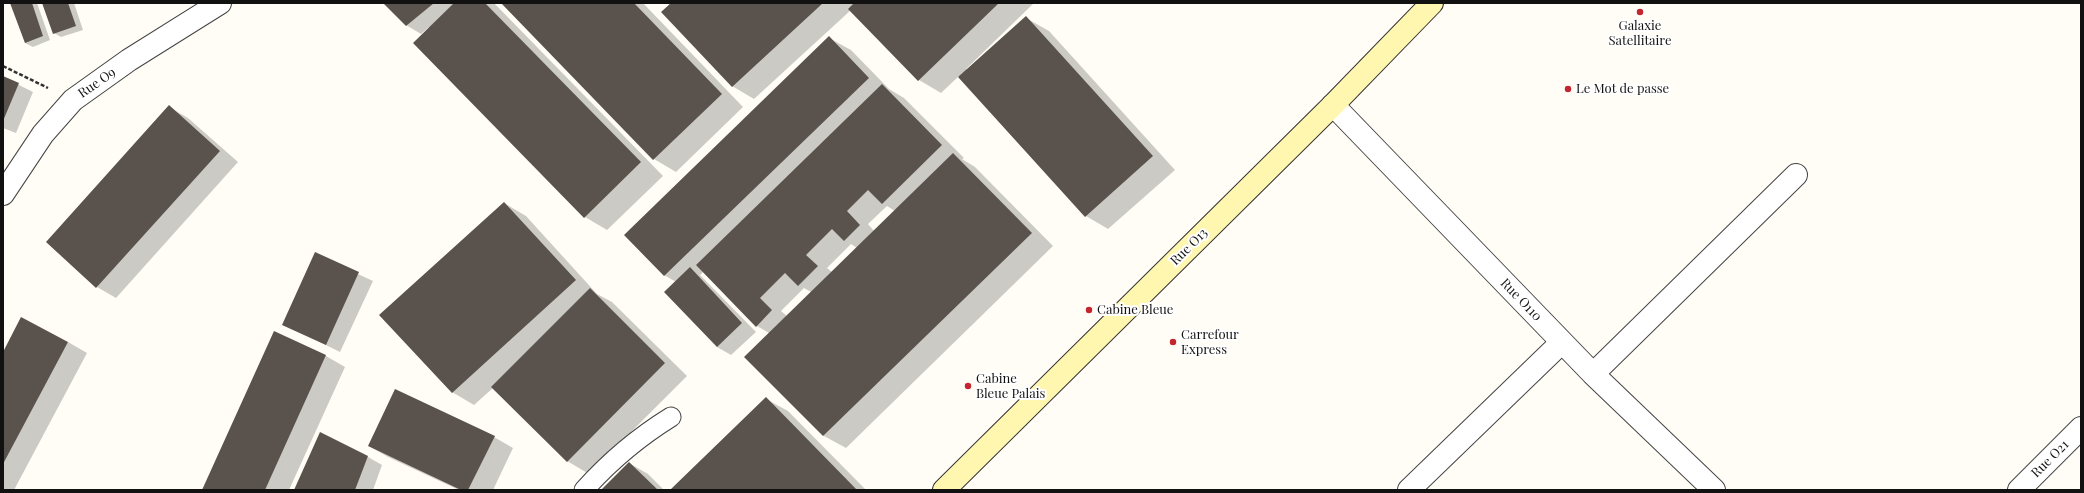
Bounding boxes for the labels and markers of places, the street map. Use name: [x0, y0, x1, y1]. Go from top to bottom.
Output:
marker: Galaxie Satellitaire: [1635, 7, 1645, 17]
place label: Galaxie Satellitaire: [1609, 18, 1671, 49]
place label: Le Mot de passe: [1576, 81, 1669, 97]
marker: Le Mot de passe: [1563, 84, 1573, 94]
place label: Cabine Bleue: [1097, 302, 1173, 318]
marker: Cabine Bleue: [1084, 305, 1094, 315]
place label: Carrefour Express: [1181, 327, 1239, 358]
marker: Carrefour Express: [1168, 337, 1178, 347]
place label: Cabine Bleue Palais: [976, 371, 1045, 402]
marker: Cabine Bleue Palais: [963, 381, 973, 391]

